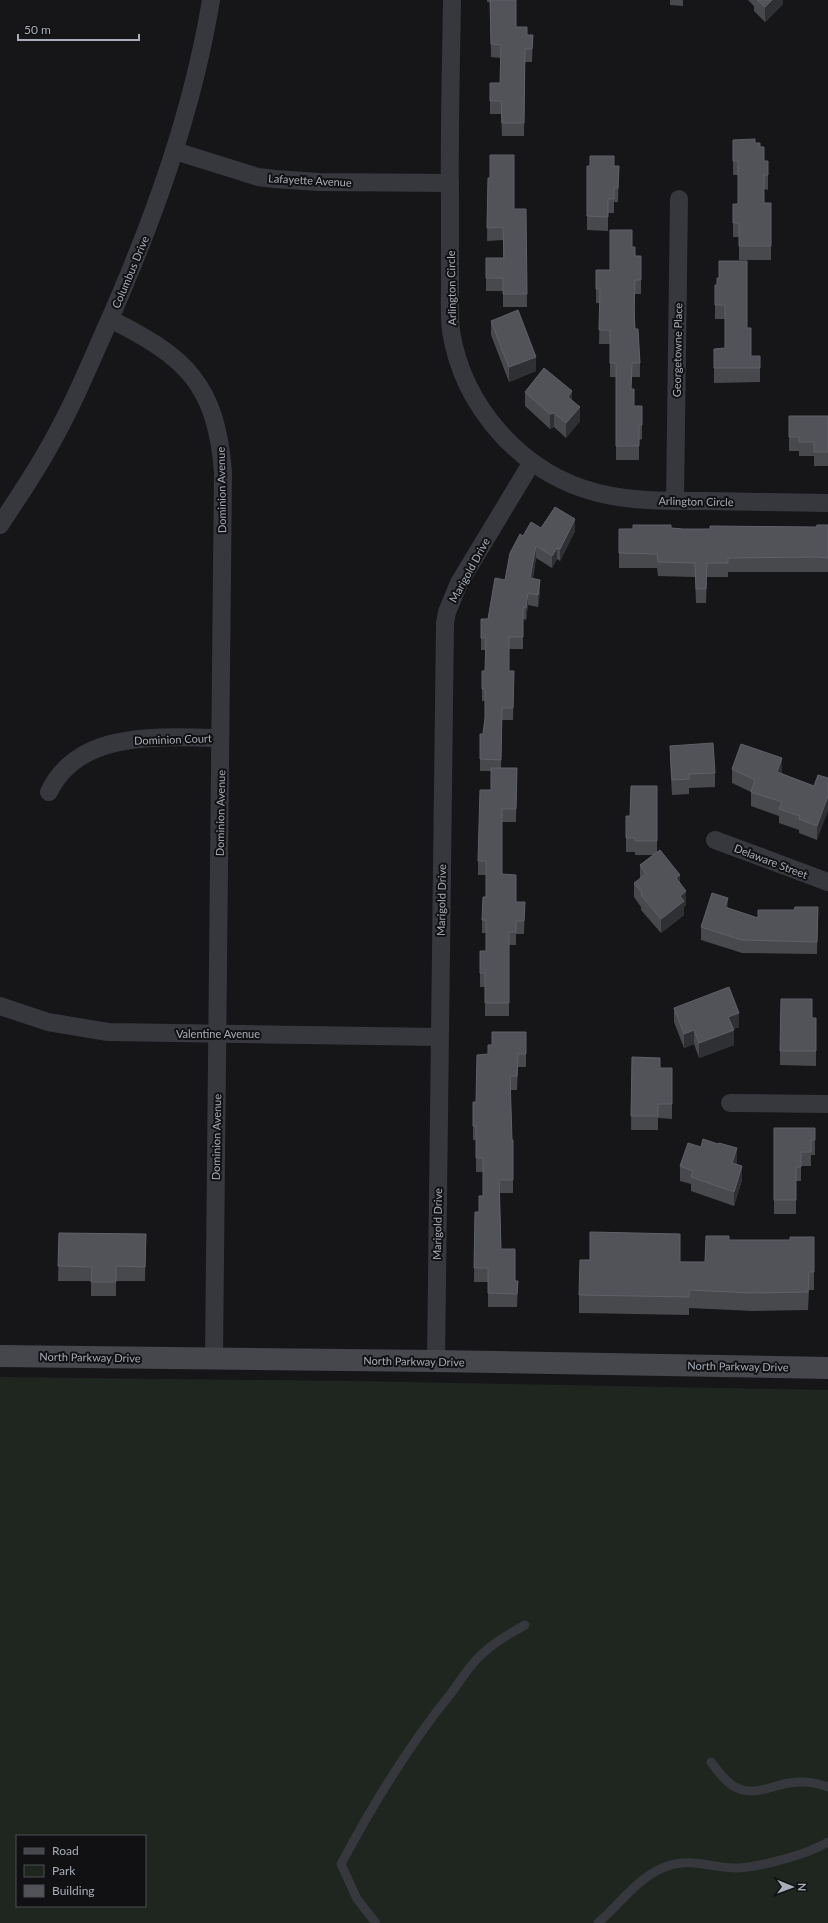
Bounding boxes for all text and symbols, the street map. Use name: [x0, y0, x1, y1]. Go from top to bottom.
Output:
scale bar: [18, 16, 139, 42]
text: 50 m: [24, 22, 51, 37]
street label: Lafayette Avenue: [268, 171, 352, 189]
street label: Columbus Drive: [109, 234, 151, 310]
street label: Arlington Circle: [444, 250, 458, 326]
street label: Georgetowne Place: [670, 303, 684, 397]
street label: Dominion Avenue: [214, 447, 228, 533]
street label: Arlington Circle: [658, 494, 734, 508]
street label: Marigold Drive: [446, 535, 492, 605]
street label: Dominion Court: [134, 731, 212, 747]
street label: Dominion Avenue: [213, 770, 227, 856]
street label: Delaware Street: [732, 841, 810, 881]
street label: Marigold Drive: [434, 864, 448, 936]
street label: Valentine Avenue: [176, 1027, 260, 1040]
street label: Dominion Avenue: [209, 1094, 223, 1180]
street label: Marigold Drive: [430, 1188, 444, 1260]
street label: North Parkway Drive: [39, 1350, 141, 1364]
street label: North Parkway Drive: [363, 1354, 465, 1368]
street label: North Parkway Drive: [687, 1359, 789, 1373]
legend: [16, 1835, 146, 1907]
text: Road: [52, 1843, 79, 1858]
text: Park: [52, 1863, 76, 1878]
north arrow: [772, 1867, 812, 1907]
text: Building: [52, 1883, 95, 1898]
text: N: [796, 1883, 809, 1892]

